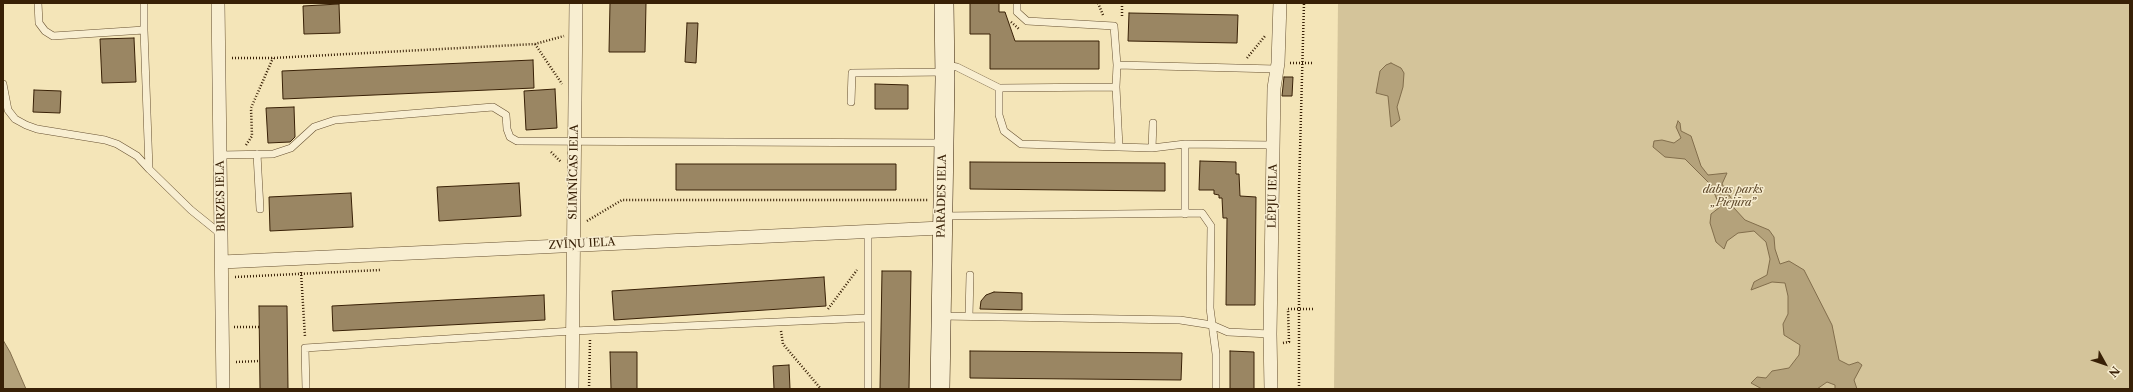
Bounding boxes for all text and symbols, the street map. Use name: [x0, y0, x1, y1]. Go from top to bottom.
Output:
street label: SLIMNĪCAS IELA: [567, 124, 581, 220]
street label: PARĀDES IELA: [935, 154, 949, 238]
street label: BIRZES IELA: [214, 160, 228, 232]
street label: LĒPJU IELA: [1266, 164, 1280, 228]
park label: dabas parks „Piejūra”: [1703, 183, 1763, 209]
street label: ZVĪŅU IELA: [548, 236, 616, 252]
north arrow: [2085, 344, 2125, 384]
text: N: [2106, 364, 2123, 380]

